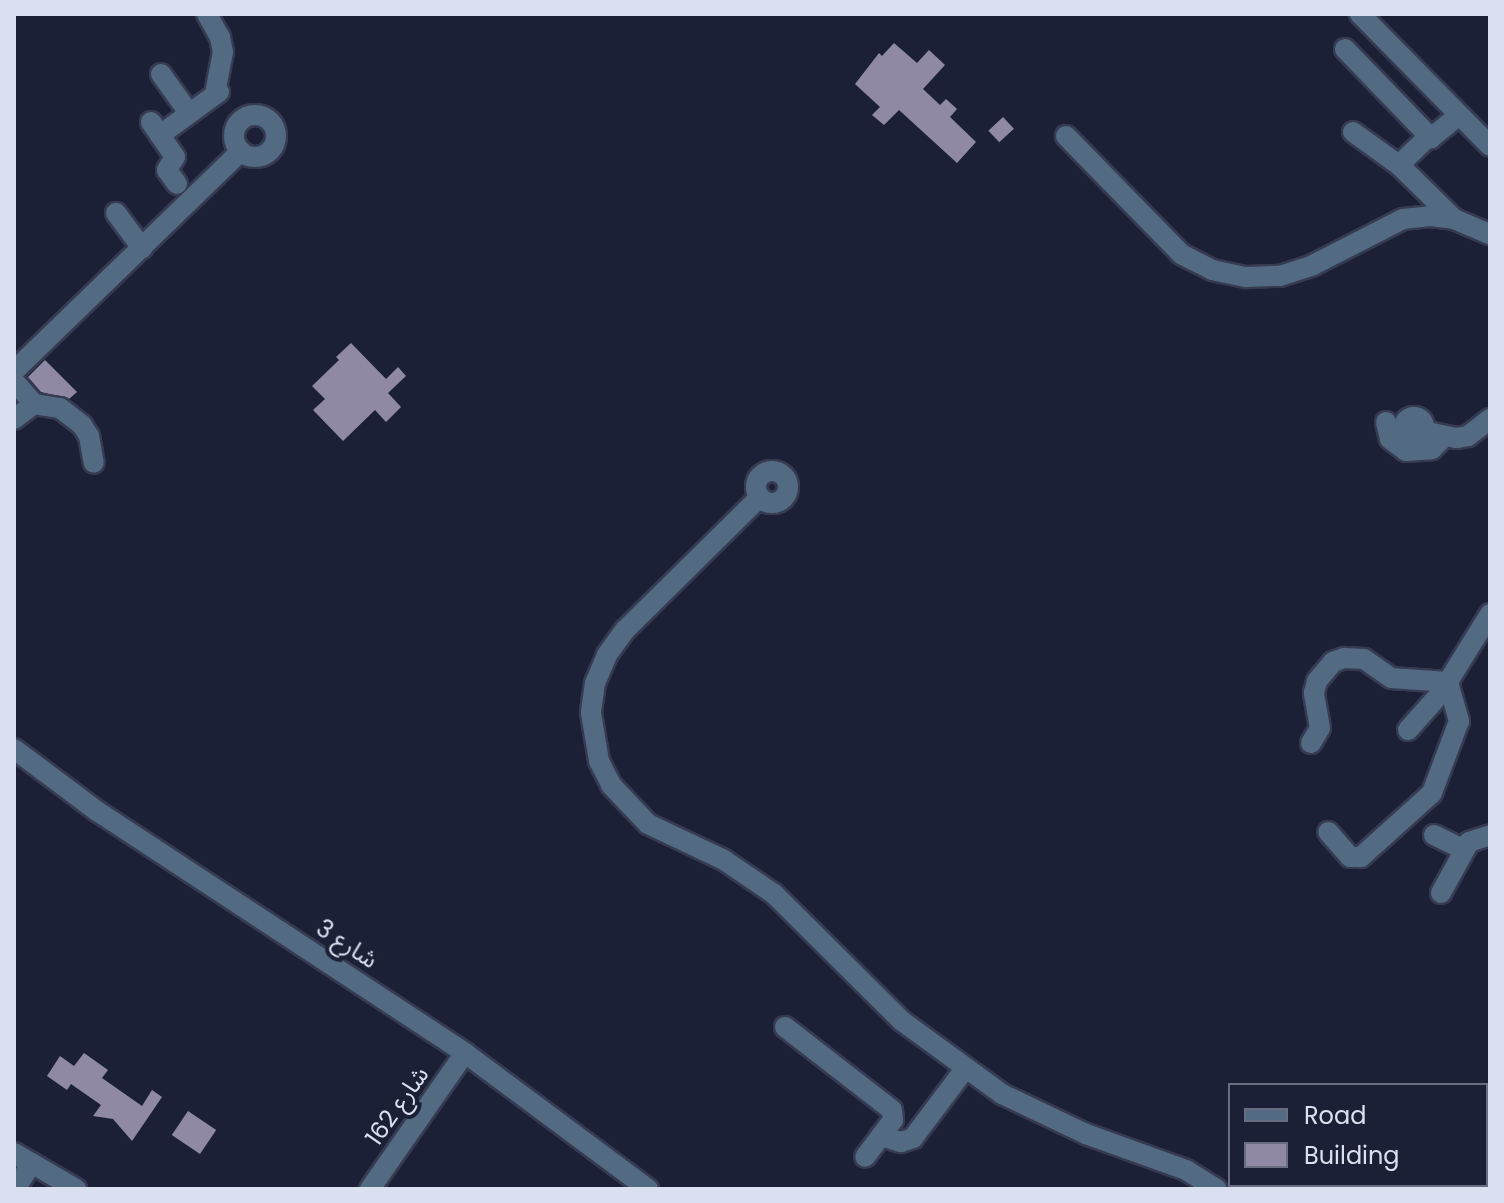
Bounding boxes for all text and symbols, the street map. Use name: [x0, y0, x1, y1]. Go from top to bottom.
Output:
street label: شارع 3: [311, 914, 383, 974]
street label: شارع 162: [359, 1061, 435, 1151]
legend: [1228, 1083, 1488, 1187]
text: Road: [1304, 1099, 1366, 1132]
text: Building: [1304, 1139, 1400, 1172]

